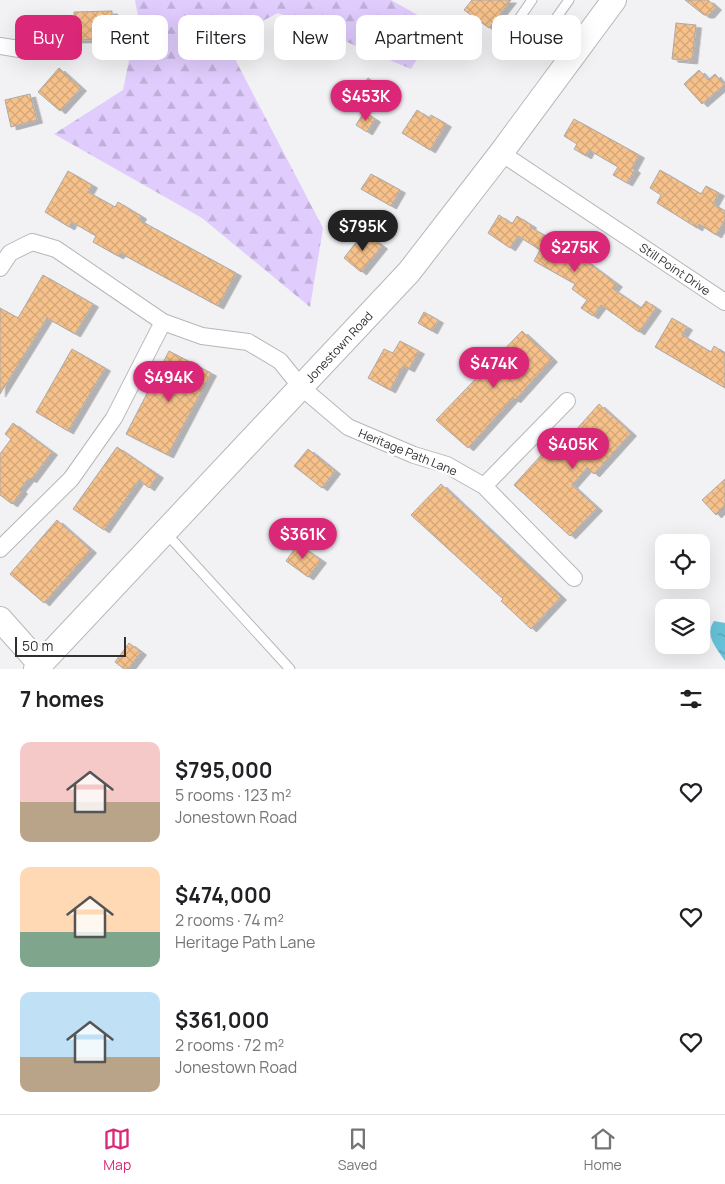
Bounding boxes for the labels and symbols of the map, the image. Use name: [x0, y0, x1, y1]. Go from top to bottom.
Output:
pin: $453K: [331, 80, 401, 122]
pin: $795K: [328, 210, 398, 252]
pin: $275K: [540, 230, 610, 273]
street label: Still Point Drive: [636, 239, 714, 299]
street label: Jonestown Road: [302, 308, 376, 386]
pin: $474K: [459, 346, 529, 389]
pin: $494K: [134, 360, 204, 403]
street label: Heritage Path Lane: [356, 424, 460, 480]
pin: $405K: [538, 428, 608, 470]
pin: $361K: [268, 518, 338, 560]
scale bar: [15, 634, 126, 657]

